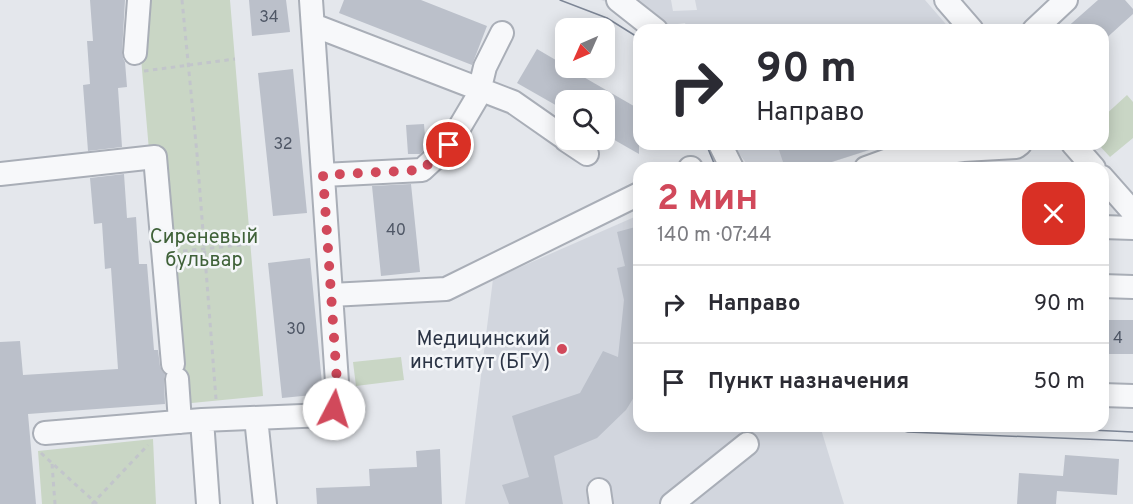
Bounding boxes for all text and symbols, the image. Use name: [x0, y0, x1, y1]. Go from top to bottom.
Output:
house number: 34: [259, 8, 279, 28]
north arrow: [555, 18, 615, 78]
map controls: [555, 18, 615, 150]
text: 90 m: [756, 44, 857, 97]
icon: right: [657, 48, 735, 126]
button: search: [555, 90, 615, 150]
text: Направо: [756, 96, 864, 130]
pin: [423, 119, 474, 170]
icon: arrive: [432, 128, 465, 161]
house number: 32: [273, 135, 293, 155]
text: 2 мин: [657, 177, 758, 223]
button: close: [1022, 182, 1085, 245]
house number: 40: [386, 221, 406, 241]
text: 140 m · 07:44: [657, 223, 772, 249]
park label: Сиреневый бульвар: [150, 225, 258, 274]
icon: right: [657, 288, 690, 321]
text: Направо: [708, 291, 800, 318]
text: 90 m: [1034, 291, 1085, 318]
house number: 30: [286, 320, 306, 340]
place label: Медицинский институт (БГУ): [410, 327, 550, 376]
house number: 4: [1113, 329, 1123, 349]
marker: Медицинский институт (БГУ): [555, 342, 569, 356]
icon: arrive: [657, 366, 690, 399]
text: Пункт назначения: [708, 369, 909, 396]
text: 50 m: [1033, 369, 1085, 396]
position arrow: [302, 377, 366, 441]

